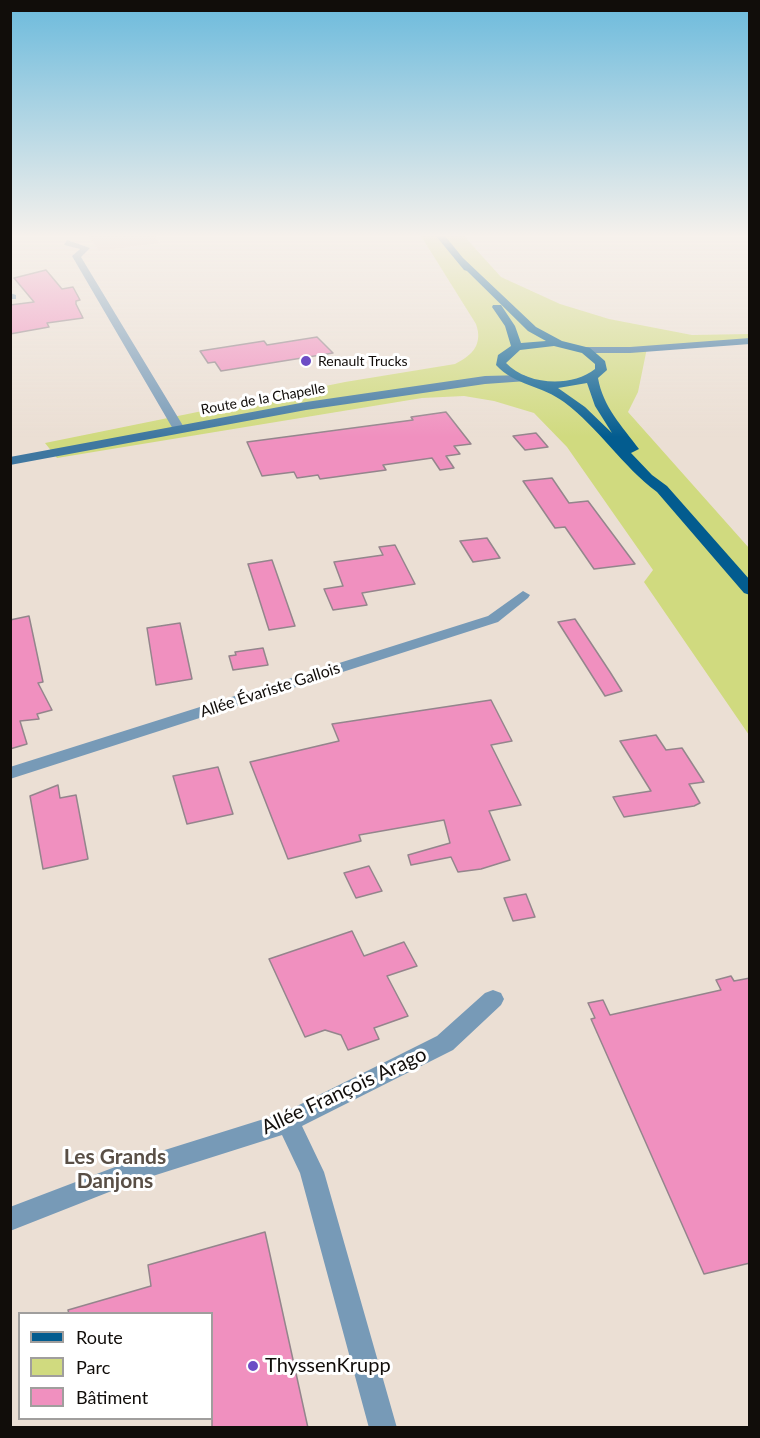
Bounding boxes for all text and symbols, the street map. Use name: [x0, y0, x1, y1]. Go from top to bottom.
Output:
place label: Renault Trucks: [318, 353, 408, 369]
marker: Renault Trucks: [299, 354, 313, 368]
street label: Route de la Chapelle: [199, 380, 327, 418]
street label: Allée Évariste Gallois: [198, 658, 342, 722]
street label: Allée François Arago: [258, 1042, 430, 1140]
district label: Les Grands Danjons: [64, 1144, 166, 1194]
legend: [18, 1312, 213, 1420]
text: Route: [76, 1326, 123, 1348]
place label: ThyssenKrupp: [265, 1354, 391, 1378]
text: Parc: [76, 1356, 110, 1378]
marker: ThyssenKrupp: [246, 1359, 260, 1373]
text: Bâtiment: [76, 1386, 148, 1408]

